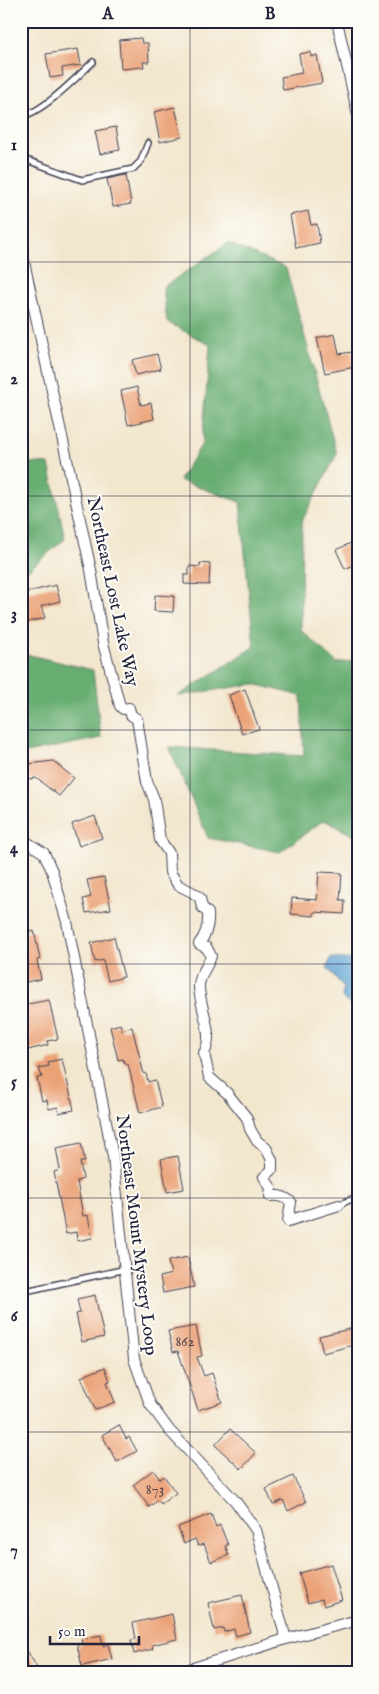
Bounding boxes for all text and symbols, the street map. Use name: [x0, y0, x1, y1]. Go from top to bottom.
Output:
text: A: [102, 5, 115, 25]
text: B: [265, 5, 276, 25]
text: 1: [11, 136, 17, 156]
text: 2: [10, 370, 18, 390]
street label: Northeast Lost Lake Way: [81, 495, 143, 689]
text: 3: [11, 605, 17, 625]
text: 4: [10, 839, 19, 859]
text: 5: [11, 1073, 17, 1093]
street label: Northeast Mount Mystery Loop: [110, 1113, 162, 1357]
text: 6: [11, 1307, 19, 1327]
house number: 862: [175, 1332, 195, 1351]
house number: 873: [146, 1480, 164, 1499]
text: 7: [10, 1541, 18, 1561]
scale bar: [50, 1614, 139, 1646]
text: 50 m: [58, 1622, 86, 1641]

